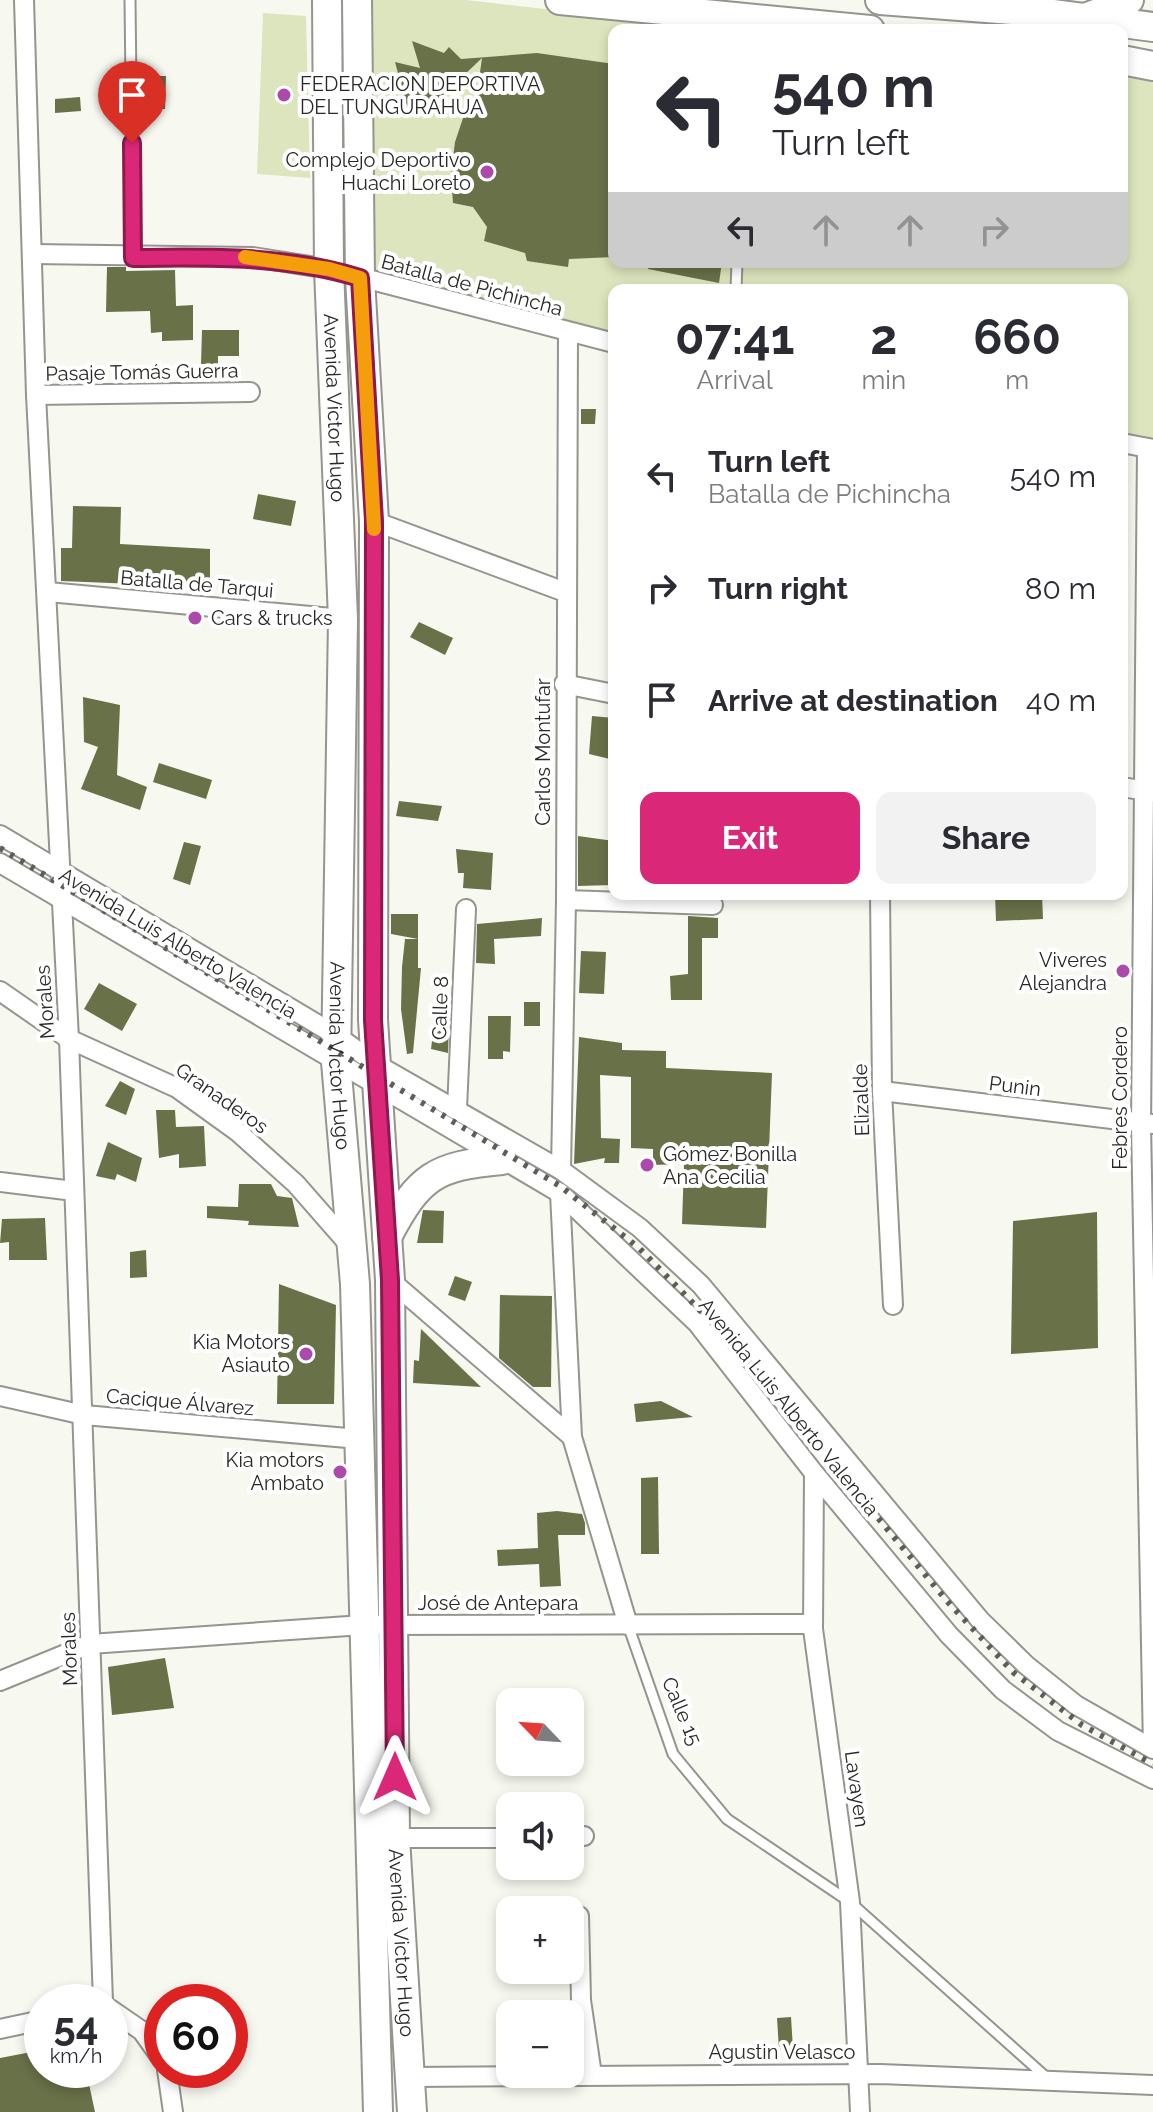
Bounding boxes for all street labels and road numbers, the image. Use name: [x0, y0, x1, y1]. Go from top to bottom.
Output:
street label: Batalla de Pichincha: [379, 249, 565, 321]
street label: Avenida Victor Hugo: [319, 313, 350, 503]
street label: Pasaje Tomás Guerra: [45, 358, 239, 386]
street label: Batalla de Tarqui: [119, 565, 275, 603]
street label: Carlos Montufar: [531, 678, 555, 826]
street label: Avenida Luis Alberto Valencia: [55, 862, 301, 1024]
street label: Avenida Victor Hugo: [324, 961, 355, 1151]
street label: Morales: [30, 964, 60, 1040]
street label: Calle 8: [427, 975, 453, 1041]
street label: Febres Cordero: [1108, 1026, 1132, 1170]
street label: Granaderos: [171, 1057, 273, 1139]
street label: Elizalde: [848, 1063, 874, 1137]
street label: Punin: [988, 1071, 1042, 1101]
street label: Avenida Luis Alberto Valencia: [694, 1293, 884, 1521]
street label: Cacique Álvarez: [105, 1384, 255, 1420]
street label: José de Antepara: [418, 1591, 578, 1615]
street label: Morales: [56, 1612, 82, 1686]
street label: Calle 15: [657, 1673, 707, 1749]
street label: Lavayen: [840, 1749, 874, 1829]
street label: Avenida Victor Hugo: [384, 1848, 419, 2038]
street label: Agustin Velasco: [708, 2040, 856, 2064]

